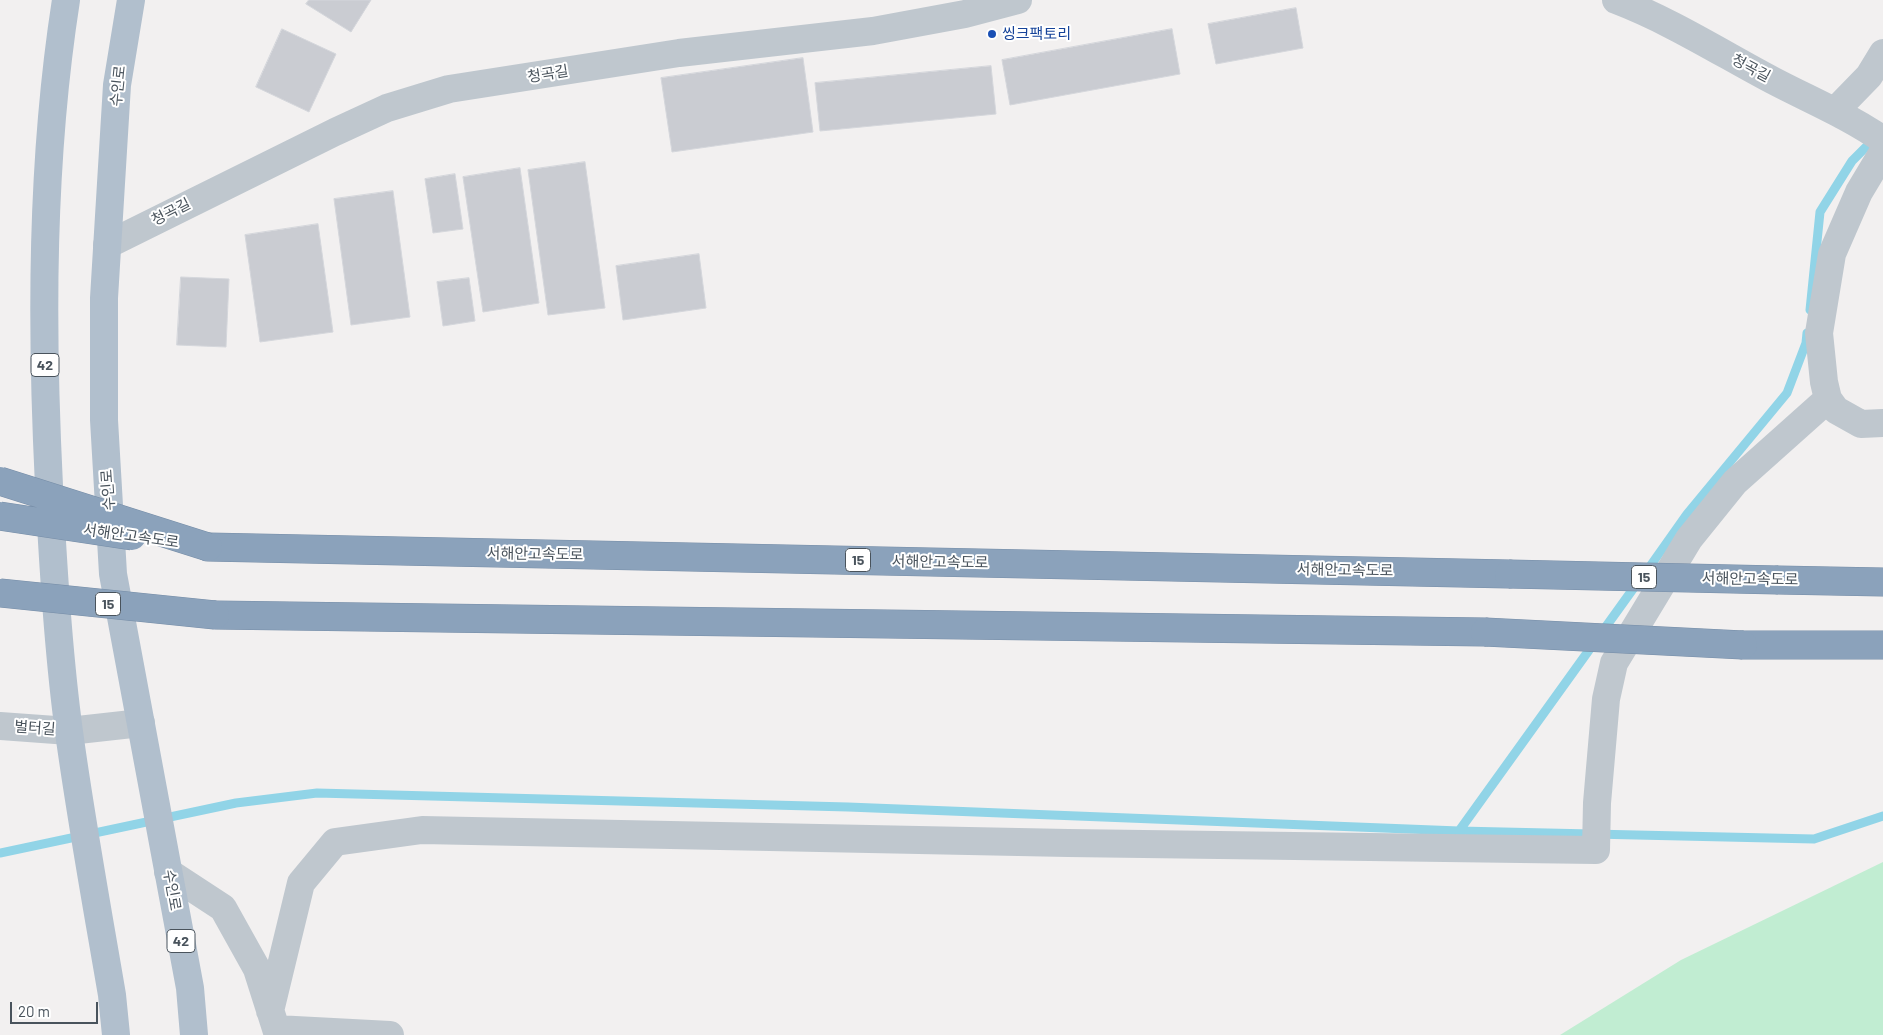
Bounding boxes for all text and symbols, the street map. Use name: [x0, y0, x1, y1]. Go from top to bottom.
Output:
place label: 씽크팩토리: [1002, 25, 1071, 43]
marker: 씽크팩토리: [986, 28, 998, 40]
street label: 청곡길: [1728, 50, 1774, 86]
street label: 청곡길: [526, 62, 570, 86]
street label: 수인로: [107, 64, 129, 108]
street label: 청곡길: [148, 195, 194, 229]
road number: 42: [31, 354, 59, 376]
street label: 수인로: [98, 469, 118, 511]
street label: 서해안고속도로: [82, 520, 180, 552]
street label: 서해안고속도로: [487, 544, 583, 564]
road number: 15: [846, 548, 870, 572]
street label: 서해안고속도로: [892, 552, 988, 572]
street label: 서해안고속도로: [1297, 560, 1393, 580]
road number: 15: [1632, 566, 1656, 588]
street label: 서해안고속도로: [1702, 569, 1798, 589]
road number: 15: [96, 592, 120, 616]
street label: 벌터길: [14, 718, 56, 738]
street label: 수인로: [160, 868, 184, 912]
road number: 42: [167, 929, 195, 952]
scale bar: [12, 992, 100, 1024]
text: 20 m: [18, 1002, 50, 1020]

